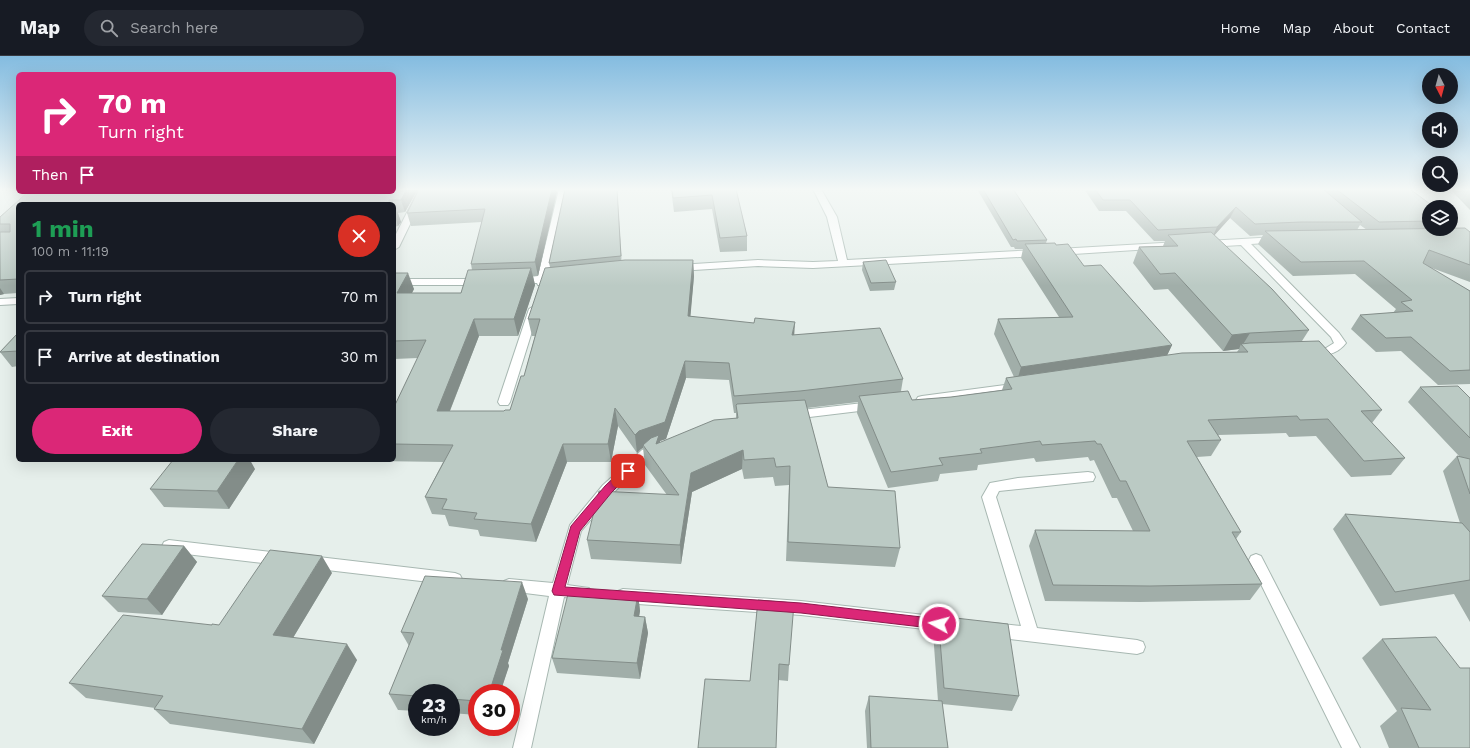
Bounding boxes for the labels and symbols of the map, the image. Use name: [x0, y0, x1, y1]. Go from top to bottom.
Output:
north arrow: [1422, 68, 1458, 104]
pin: [611, 454, 645, 488]
position arrow: [918, 603, 960, 645]
speed limit sign: 30: [468, 684, 520, 736]

